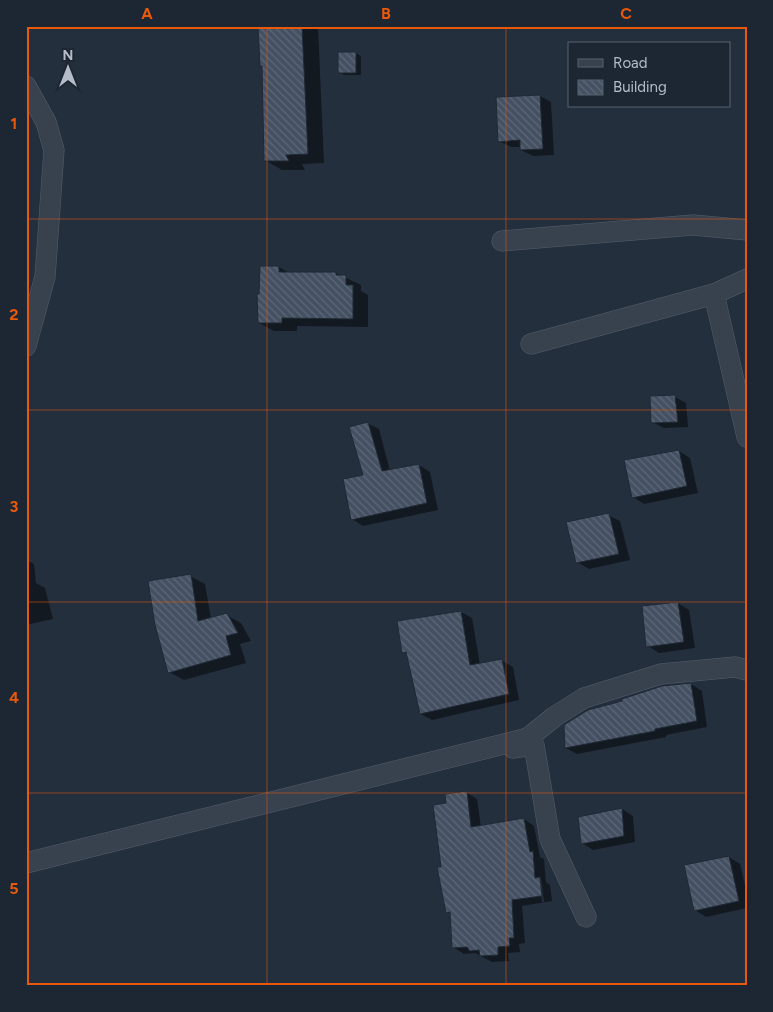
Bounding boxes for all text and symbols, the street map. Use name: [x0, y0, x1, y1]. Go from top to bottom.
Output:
text: A: [141, 4, 153, 23]
text: B: [381, 4, 391, 23]
text: C: [620, 4, 632, 23]
north arrow: [42, 42, 92, 92]
legend: [568, 42, 730, 108]
text: N: [63, 47, 73, 64]
text: Road: [613, 54, 648, 72]
text: Building: [613, 78, 667, 96]
text: 1: [11, 114, 17, 133]
text: 2: [9, 305, 19, 324]
text: 3: [10, 497, 19, 516]
text: 4: [9, 688, 19, 707]
text: 5: [9, 879, 19, 898]

